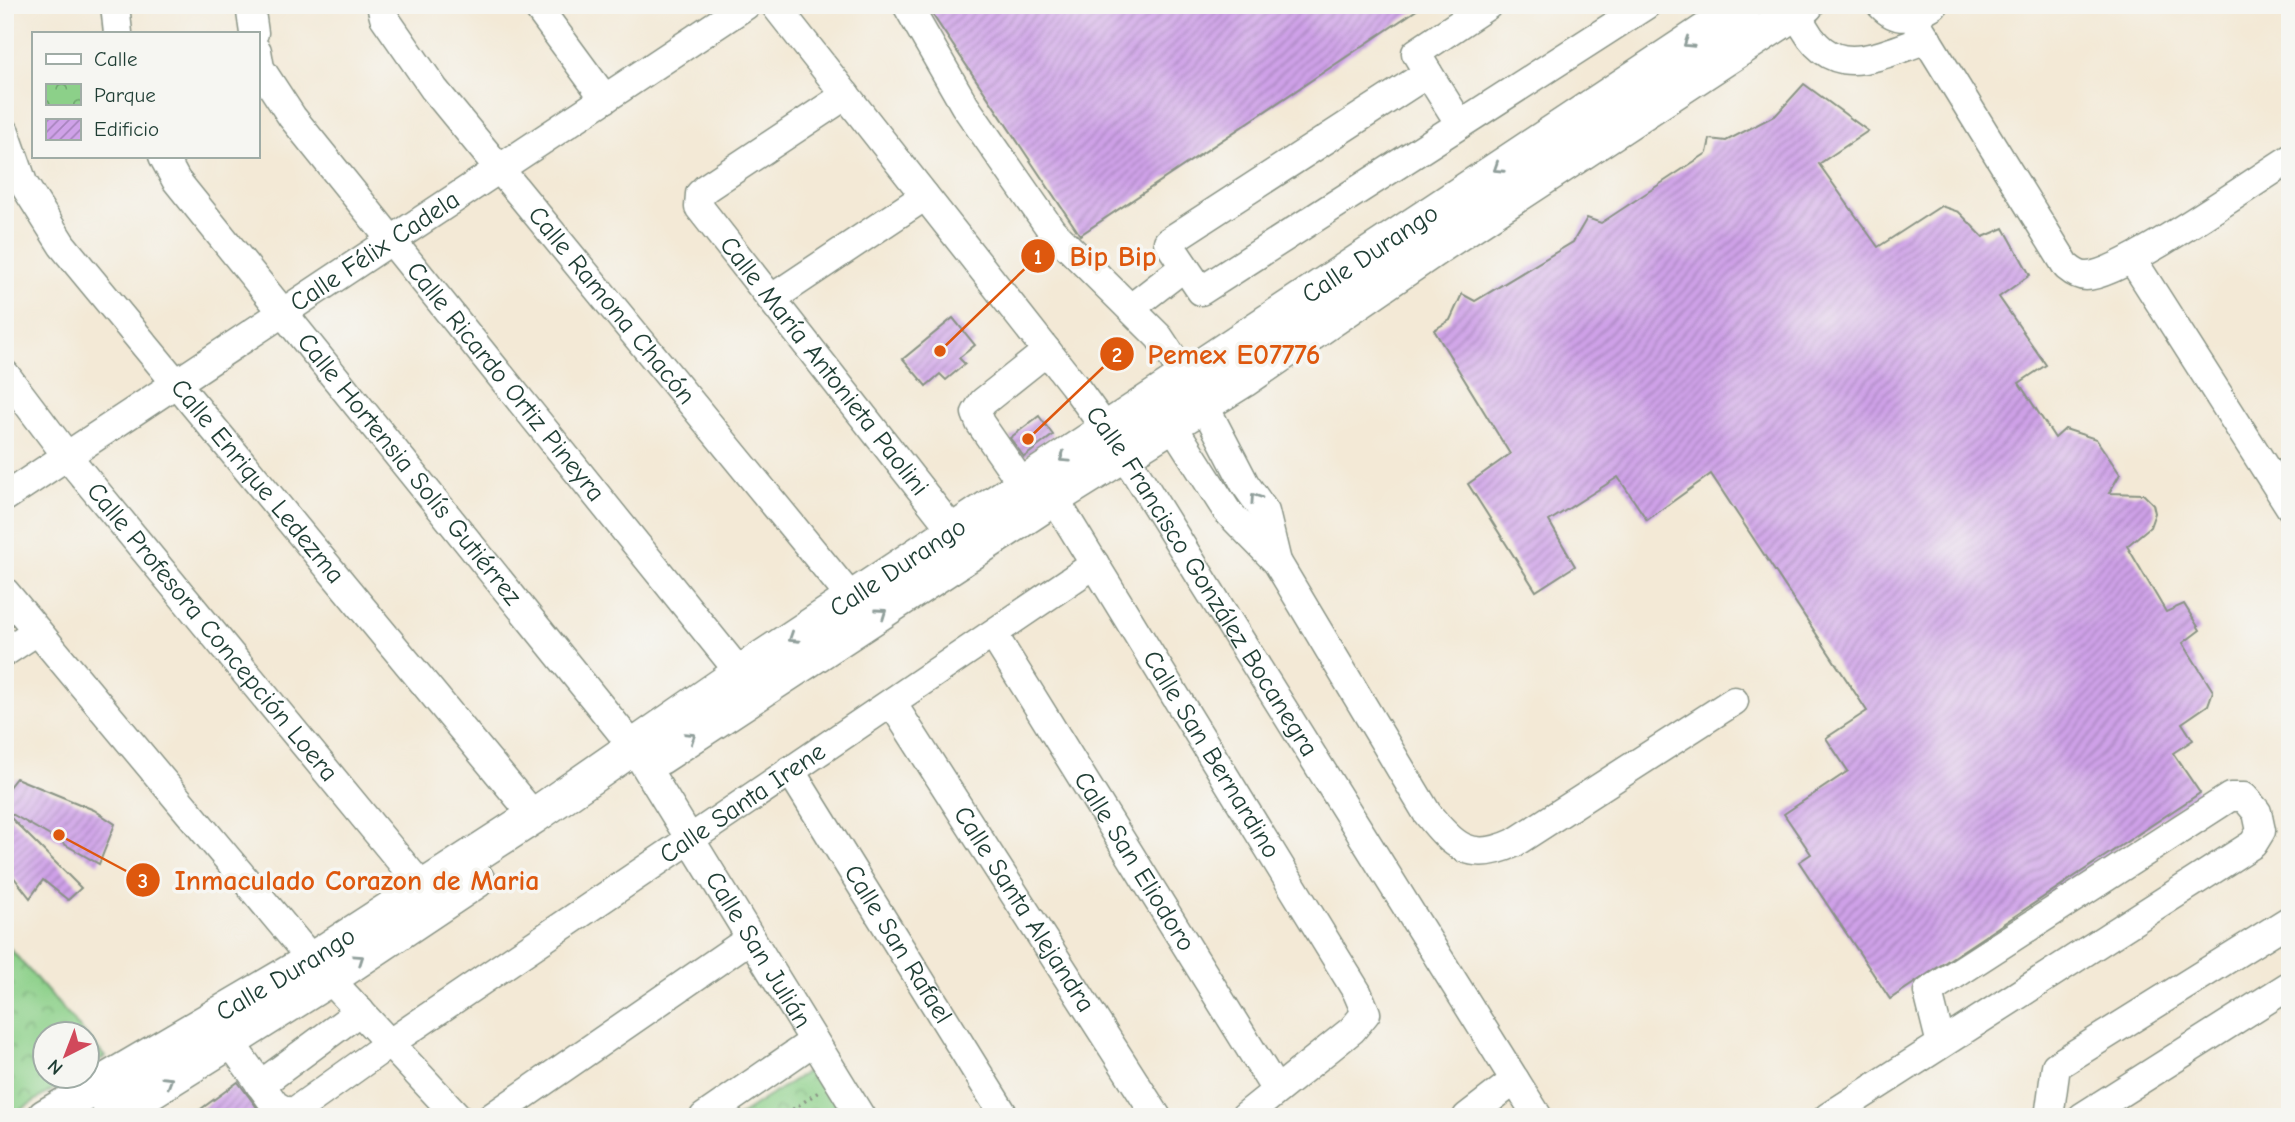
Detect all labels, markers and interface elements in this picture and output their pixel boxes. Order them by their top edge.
legend [32,32,259,158]
one-way arrow [1683,34,1696,47]
text: Calle [94,47,137,71]
text: Parque [94,83,156,107]
text: Edificio [94,117,159,141]
one-way arrow [1493,160,1506,172]
street label: Calle Félix Cadela [285,184,465,318]
street label: Calle Durango [1297,198,1444,310]
street label: Calle Ramona Chacón [522,201,701,411]
street label: Calle María Antonieta Paolini [713,231,935,502]
callout: Bip Bip [1020,232,1170,281]
text: Bip Bip [1070,241,1156,273]
text: 1 [1034,245,1042,269]
street label: Calle Ricardo Ortiz Pineyra [400,256,611,508]
street label: Calle Hortensia Solís Gutiérrez [291,327,528,611]
callout: Pemex E07776 [1099,330,1335,379]
text: Pemex E07776 [1148,339,1320,371]
text: 2 [1112,343,1122,367]
street label: Calle Enrique Ledezma [164,373,350,590]
street label: Calle Francisco González Bocanegra [1079,400,1324,762]
one-way arrow [1059,449,1072,462]
street label: Calle Profesora Concepción Loera [80,477,344,788]
one-way arrow [1251,493,1263,506]
street label: Calle Durango [824,512,972,624]
one-way arrow [874,609,887,621]
one-way arrow [788,629,801,642]
street label: Calle San Bernardino [1136,645,1286,864]
one-way arrow [683,733,696,745]
street label: Calle Santa Irene [654,736,831,870]
street label: Calle San Eliodoro [1067,766,1201,957]
street label: Calle Santa Alejandra [947,801,1101,1018]
callout: Inmaculado Corazon de Maria [125,856,553,905]
street label: Calle San Rafael [838,859,958,1029]
text: Inmaculado Corazon de Maria [174,865,540,897]
street label: Calle San Julián [699,866,818,1034]
text: 3 [138,869,148,893]
street label: Calle Durango [211,921,361,1028]
one-way arrow [352,954,365,967]
north arrow [32,1020,102,1090]
text: N [43,1055,67,1079]
one-way arrow [160,1077,173,1090]

